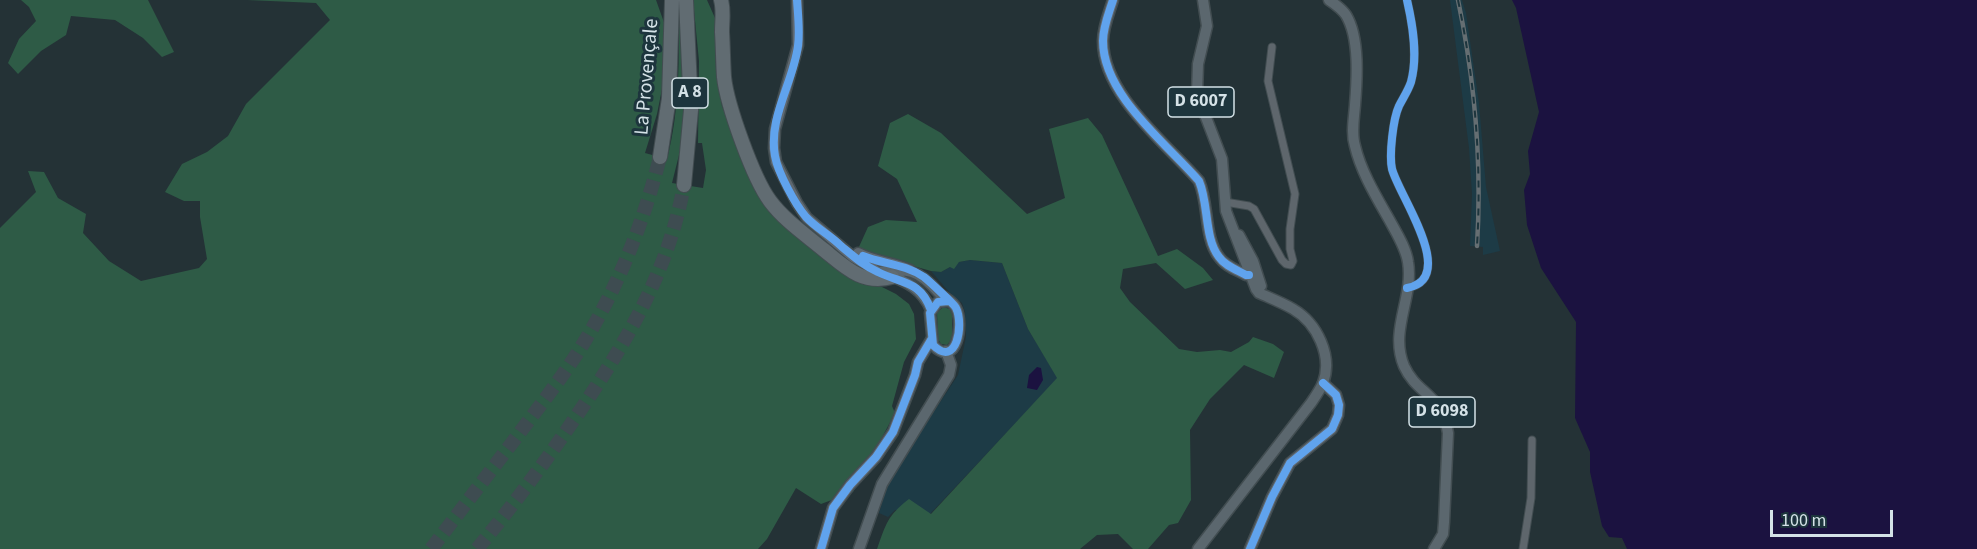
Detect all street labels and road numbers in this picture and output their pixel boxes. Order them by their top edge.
street label: La Provençale [631,18,665,136]
road number: A 8 [672,78,708,108]
road number: D 6007 [1168,87,1234,117]
road number: D 6098 [1409,397,1475,427]

